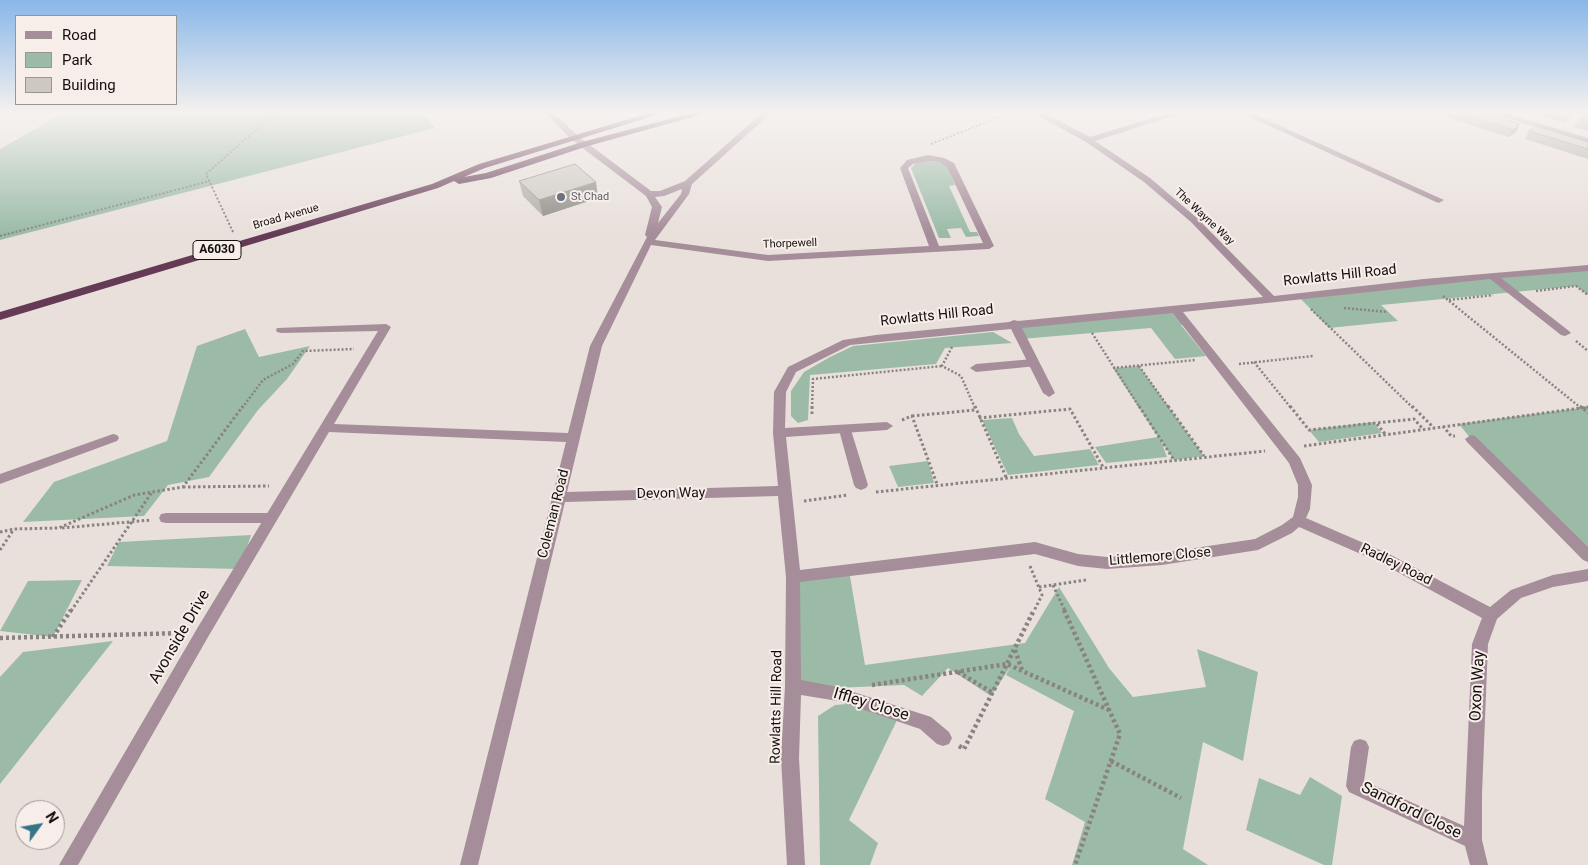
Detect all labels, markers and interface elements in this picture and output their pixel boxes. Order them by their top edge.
legend [15,15,178,105]
text: Road [62,26,96,44]
text: Park [62,51,92,69]
text: Building [62,76,116,94]
street label: The Wayne Way [1171,186,1237,248]
place label: St Chad [571,190,609,204]
marker: St Chad [555,191,567,203]
street label: Broad Avenue [252,201,320,233]
street label: Thorpewell [763,236,817,252]
road number: A6030 [193,240,241,260]
street label: Rowlatts Hill Road [1283,262,1397,290]
street label: Rowlatts Hill Road [880,302,994,330]
street label: Coleman Road [535,468,573,560]
street label: Devon Way [636,485,706,503]
street label: Radley Road [1358,541,1434,589]
street label: Littlemore Close [1109,544,1211,570]
street label: Avonside Drive [145,587,215,687]
street label: Rowlatts Hill Road [768,650,786,764]
street label: Oxon Way [1467,650,1489,722]
street label: Iffley Close [831,684,911,726]
street label: Sandford Close [1358,778,1464,844]
north arrow [15,800,65,850]
text: N [42,809,61,826]

